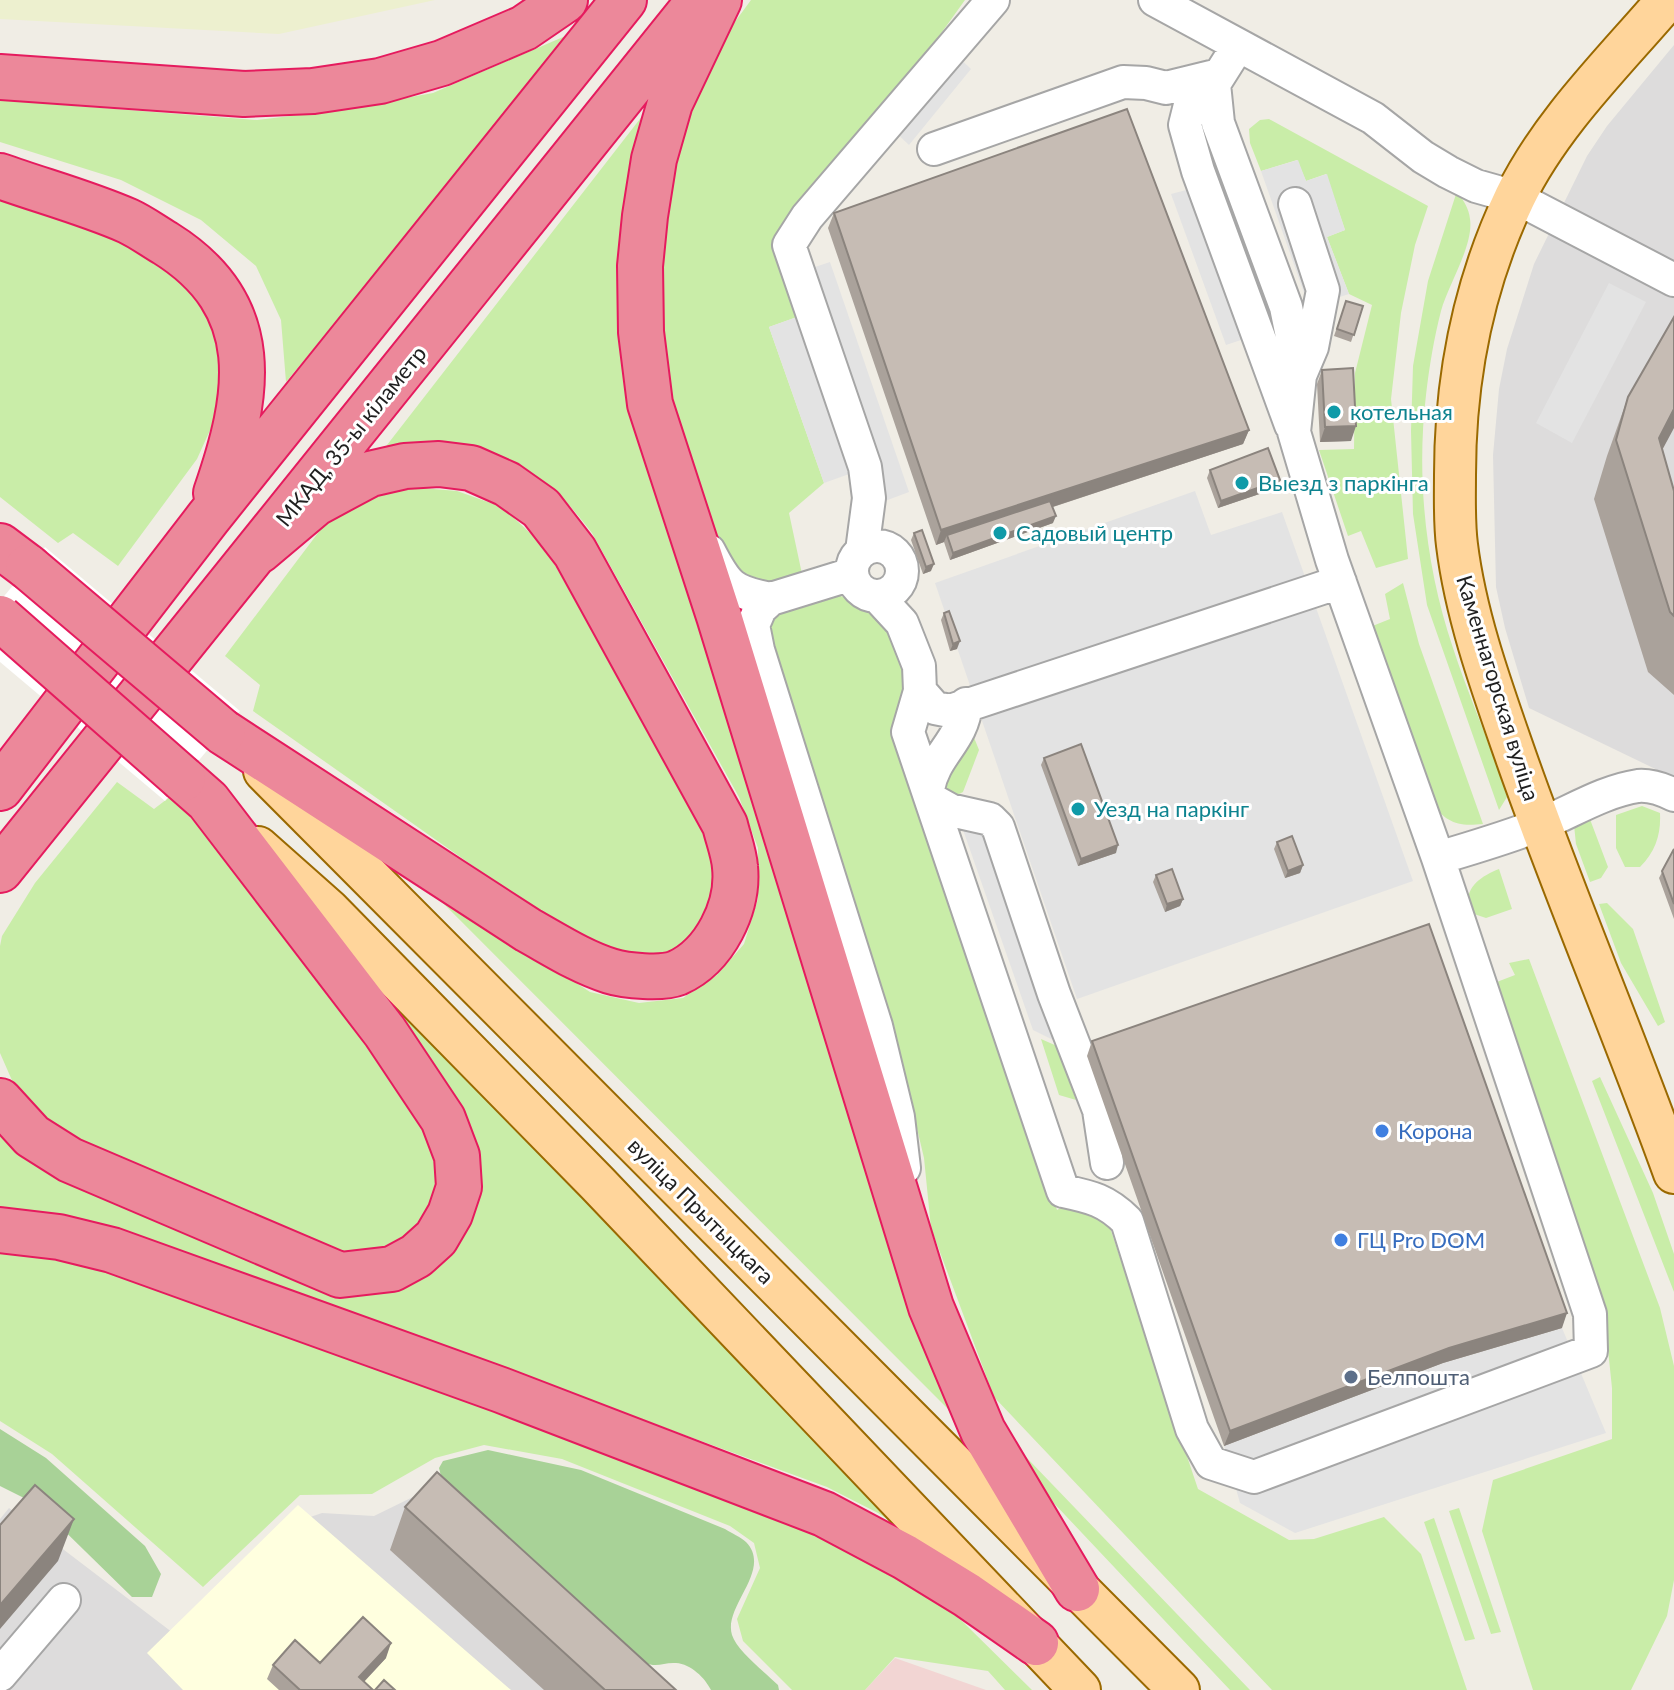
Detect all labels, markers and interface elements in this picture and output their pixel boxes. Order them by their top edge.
street label: МКАД, 35-ы кіламетр [270,340,432,531]
place label: котельная [1350,398,1453,425]
marker: котельная [1325,403,1343,421]
place label: Выезд з паркінга [1258,469,1429,496]
marker: Выезд з паркінга [1233,474,1251,492]
place label: Садовый центр [1016,519,1173,546]
marker: Садовый центр [991,524,1009,542]
street label: Каменнагорская вуліца [1451,572,1546,804]
place label: Уезд на паркінг [1094,795,1249,822]
marker: Уезд на паркінг [1069,800,1087,818]
place label: Корона [1398,1117,1473,1144]
marker: Корона [1373,1122,1391,1140]
street label: вуліца Прытыцкага [623,1132,780,1289]
place label: ГЦ Pro DOM [1357,1226,1485,1253]
marker: ГЦ Pro DOM [1332,1231,1350,1249]
place label: Белпошта [1367,1363,1470,1390]
marker: Белпошта [1342,1368,1360,1386]

